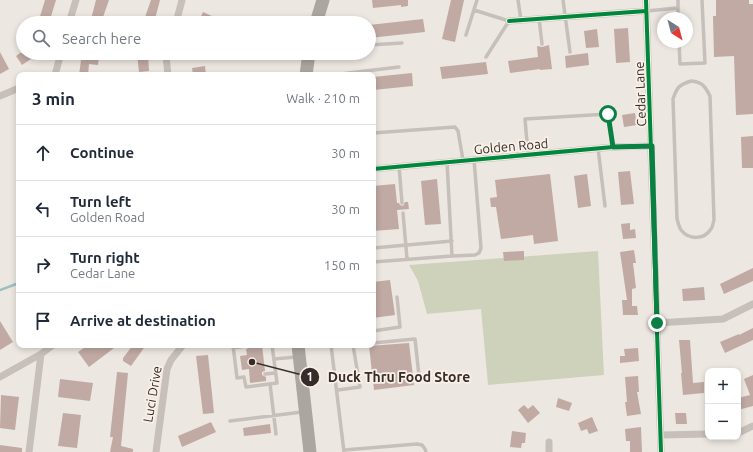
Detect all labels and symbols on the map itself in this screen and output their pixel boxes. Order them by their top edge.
north arrow [657,12,693,48]
street label: Cedar Lane [632,61,648,127]
route start [599,105,617,123]
street label: Golden Road [473,136,549,156]
route end [648,314,666,332]
callout: Duck Thru Food Store [300,364,478,390]
street label: Luci Drive [140,365,164,423]
text: Duck Thru Food Store [328,369,470,385]
text: 1 [307,370,313,383]

